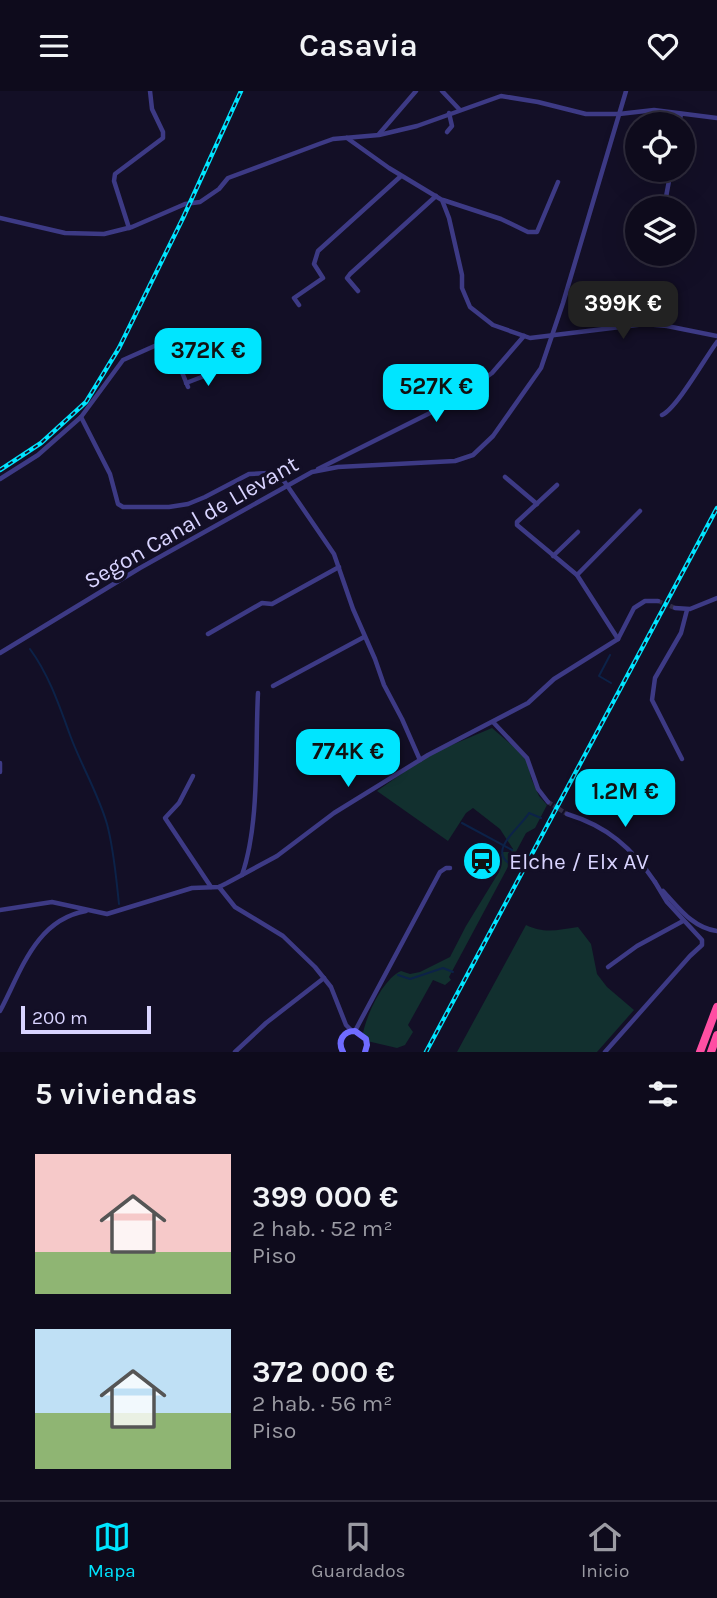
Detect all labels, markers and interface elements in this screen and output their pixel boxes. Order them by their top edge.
icon: menu [35,27,73,65]
text: Casavia [299,27,418,64]
icon: heart [644,27,682,65]
map controls [625,112,695,266]
button: locate [625,112,695,182]
button: layers [625,196,695,266]
pin: 399K € [566,281,680,341]
text: 399K € [584,290,662,317]
pin: 372K € [151,329,265,388]
text: 372K € [170,337,246,364]
pin: 527K € [379,365,493,424]
text: 527K € [399,373,473,400]
street label: Segon Canal de Llevant [80,450,303,595]
pin: 774K € [291,729,405,789]
text: 774K € [312,738,384,765]
pin: 1.2M € [568,769,682,829]
text: 1.2M € [591,778,659,805]
station icon: Elche / Elx AV [461,840,503,882]
place label: Elche / Elx AV [509,848,649,875]
scale bar [21,1003,150,1035]
text: 200 m [32,1007,88,1029]
icon: filters [644,1075,682,1113]
text: 5 viviendas [35,1076,197,1112]
text: 399 000 € [252,1179,398,1215]
icon: home [91,1182,175,1266]
text: 2 hab. · 52 m² [252,1215,393,1242]
text: Piso [252,1242,296,1269]
text: 372 000 € [252,1354,395,1390]
icon: home [91,1357,175,1441]
text: 2 hab. · 56 m² [252,1390,392,1417]
text: Piso [252,1417,296,1444]
tab: Mapa [88,1518,136,1582]
tab: Guardados [311,1518,406,1582]
tab: Inicio [581,1518,629,1582]

